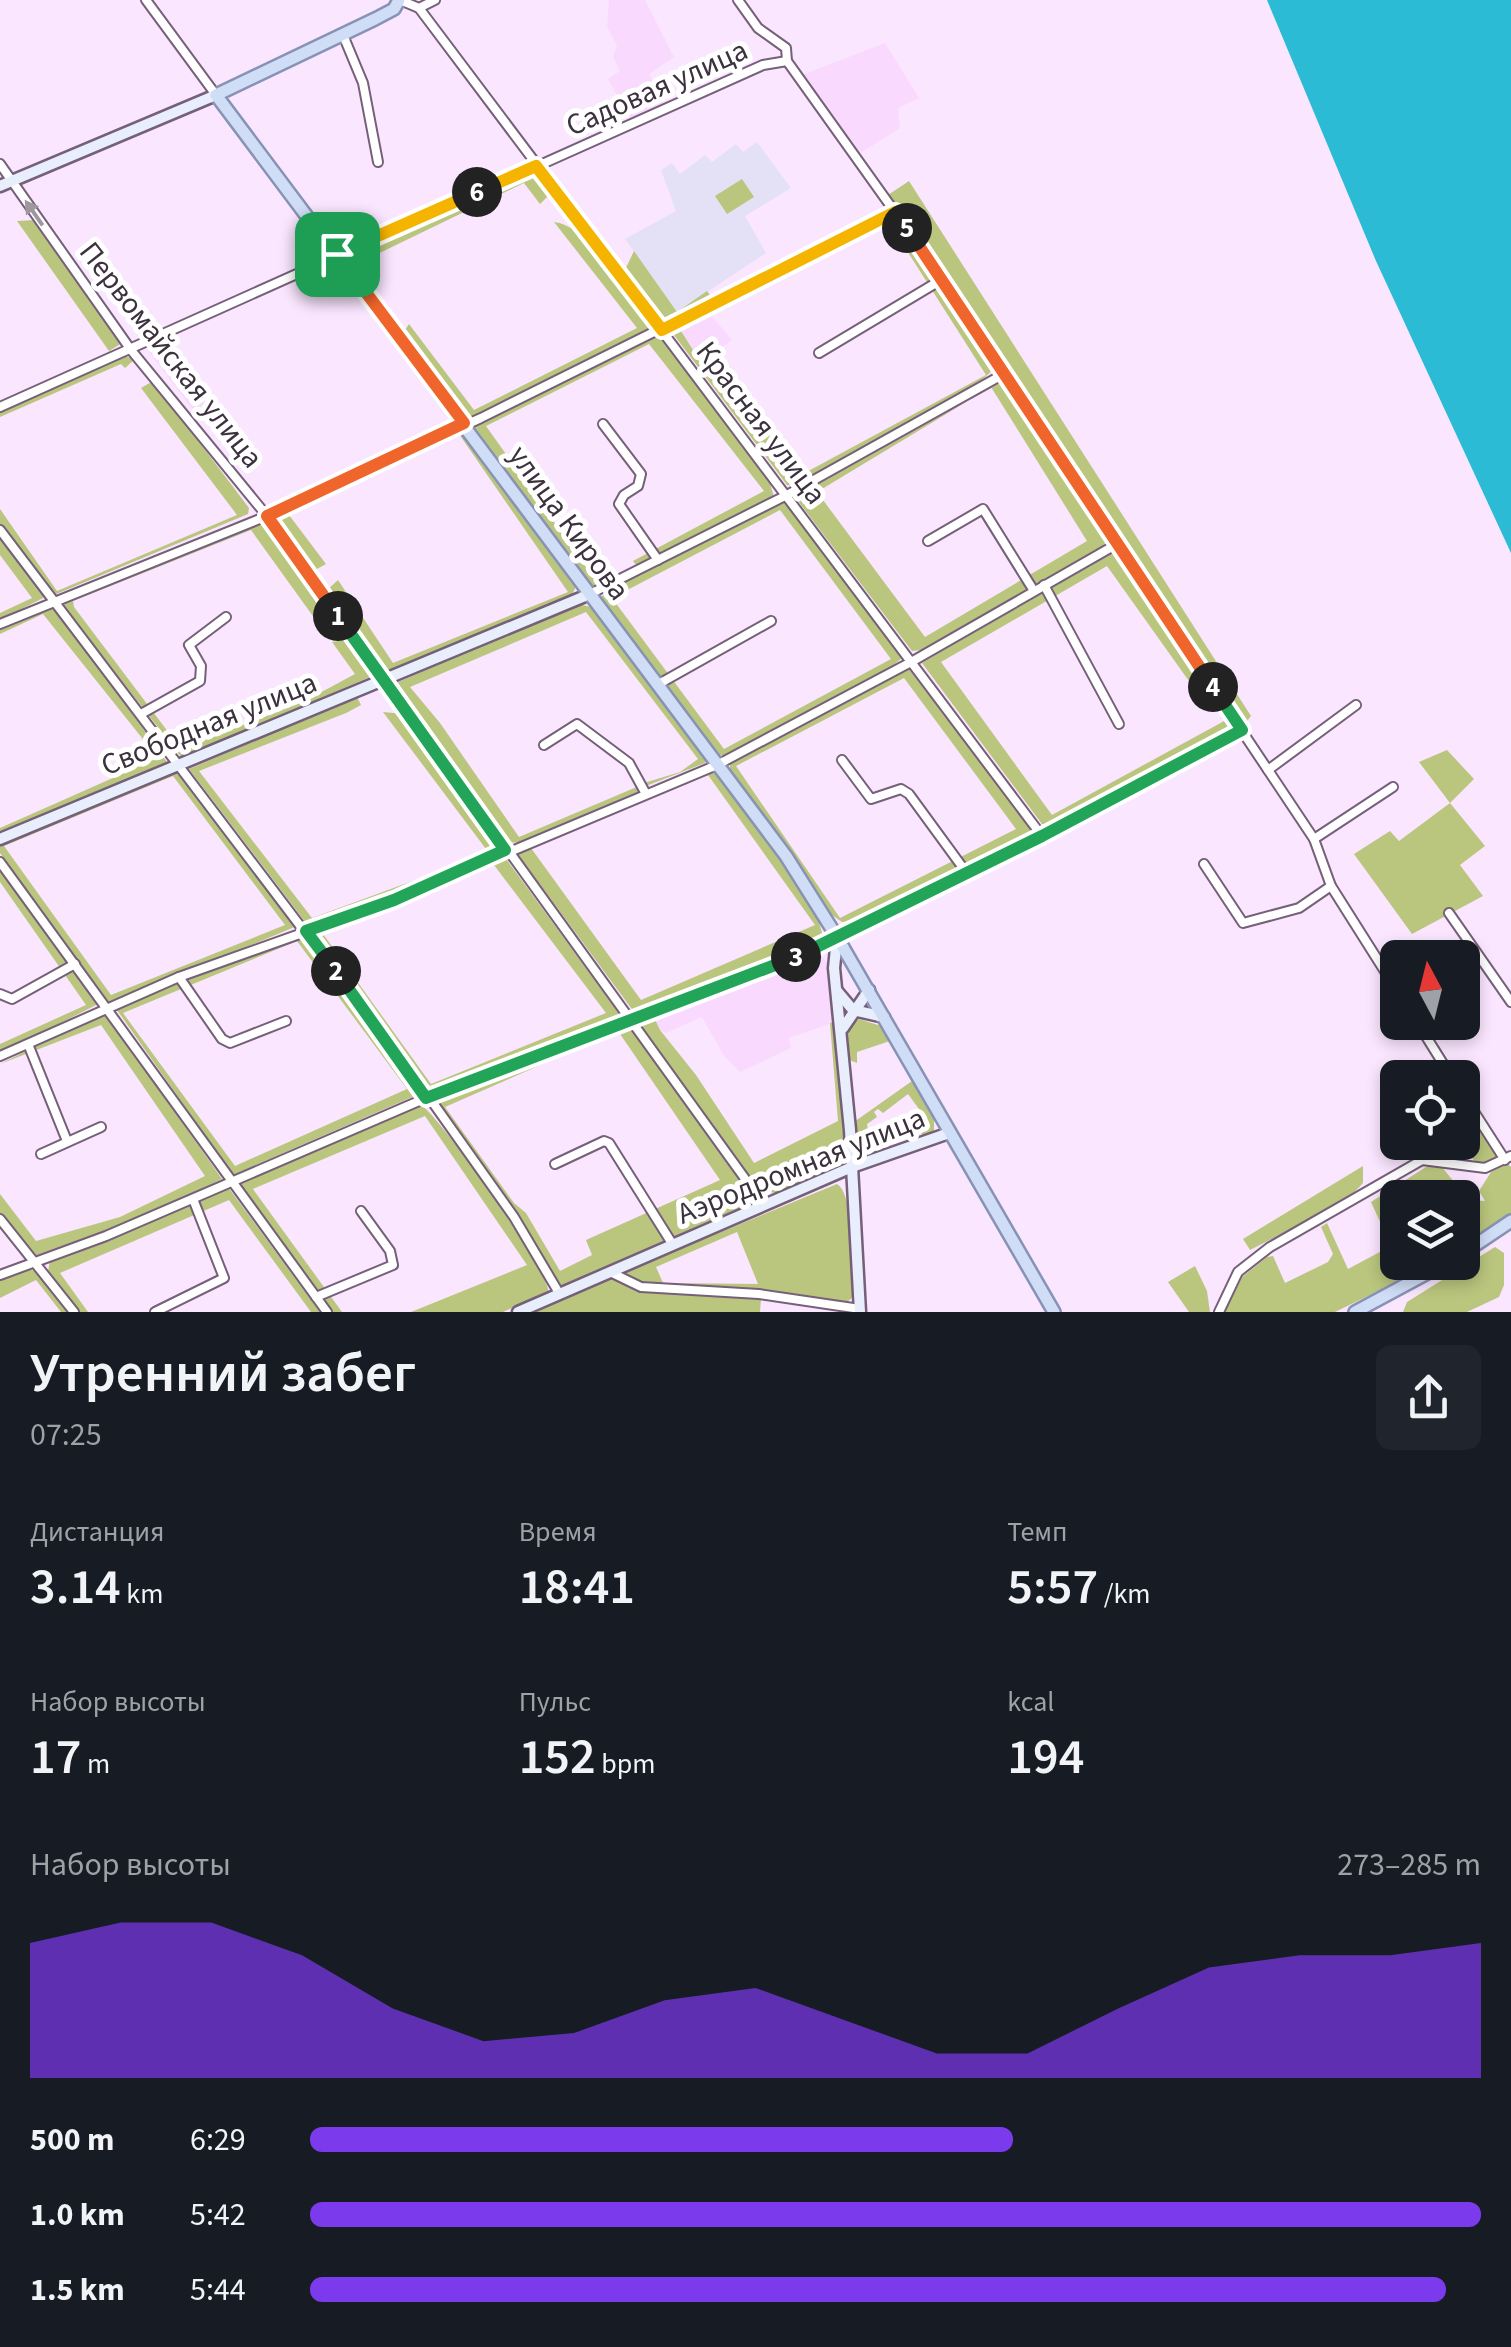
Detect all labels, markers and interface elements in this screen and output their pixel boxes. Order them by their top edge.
street label: Садовая улица [559,29,755,147]
pin: 6 [452,167,502,217]
text: 6 [470,172,484,212]
one-way arrow [25,200,45,226]
pin: 5 [882,203,932,253]
text: 5 [900,208,914,248]
pin [295,212,380,297]
icon: arrive [310,227,365,282]
street label: Первомайская улица [69,233,273,477]
street label: Красная улица [685,332,837,514]
street label: улица Кирова [498,437,640,609]
pin: 1 [313,591,363,641]
text: 1 [331,596,345,636]
street label: Свободная улица [95,661,323,787]
pin: 4 [1188,662,1238,712]
text: 4 [1206,667,1220,707]
pin: 3 [771,932,821,982]
text: 3 [789,937,803,977]
north arrow [1380,940,1480,1040]
map controls [1380,940,1480,1280]
pin: 2 [311,946,361,996]
text: 2 [329,951,343,991]
button: locate [1380,1060,1480,1160]
street label: Аэродромная улица [671,1097,931,1235]
button: layers [1380,1180,1480,1280]
text: Утренний забег [30,1335,416,1413]
button: share [1376,1345,1481,1450]
text: 07:25 [30,1412,102,1458]
text: Дистанция [30,1512,164,1552]
text: Время [519,1512,597,1552]
text: Темп [1007,1512,1068,1552]
text: 3.14 [30,1552,121,1623]
text: 18:41 [519,1552,635,1623]
text: 5:57 [1007,1552,1098,1623]
text: km [121,1574,163,1614]
text: /km [1098,1574,1151,1614]
text: Набор высоты [30,1682,206,1722]
text: Пульс [519,1682,591,1722]
text: kcal [1007,1682,1054,1722]
text: 17 [30,1722,81,1793]
text: 152 [519,1722,596,1793]
text: 194 [1007,1722,1084,1793]
text: m [81,1744,110,1784]
text: bpm [596,1744,655,1784]
text: Набор высоты [30,1842,231,1888]
text: 273–285 m [1337,1842,1481,1888]
text: 500 m [30,2117,115,2163]
text: 6:29 [190,2117,246,2163]
text: 1.0 km [30,2192,125,2238]
text: 5:42 [190,2192,246,2238]
text: 1.5 km [30,2267,125,2313]
text: 5:44 [190,2267,246,2313]

